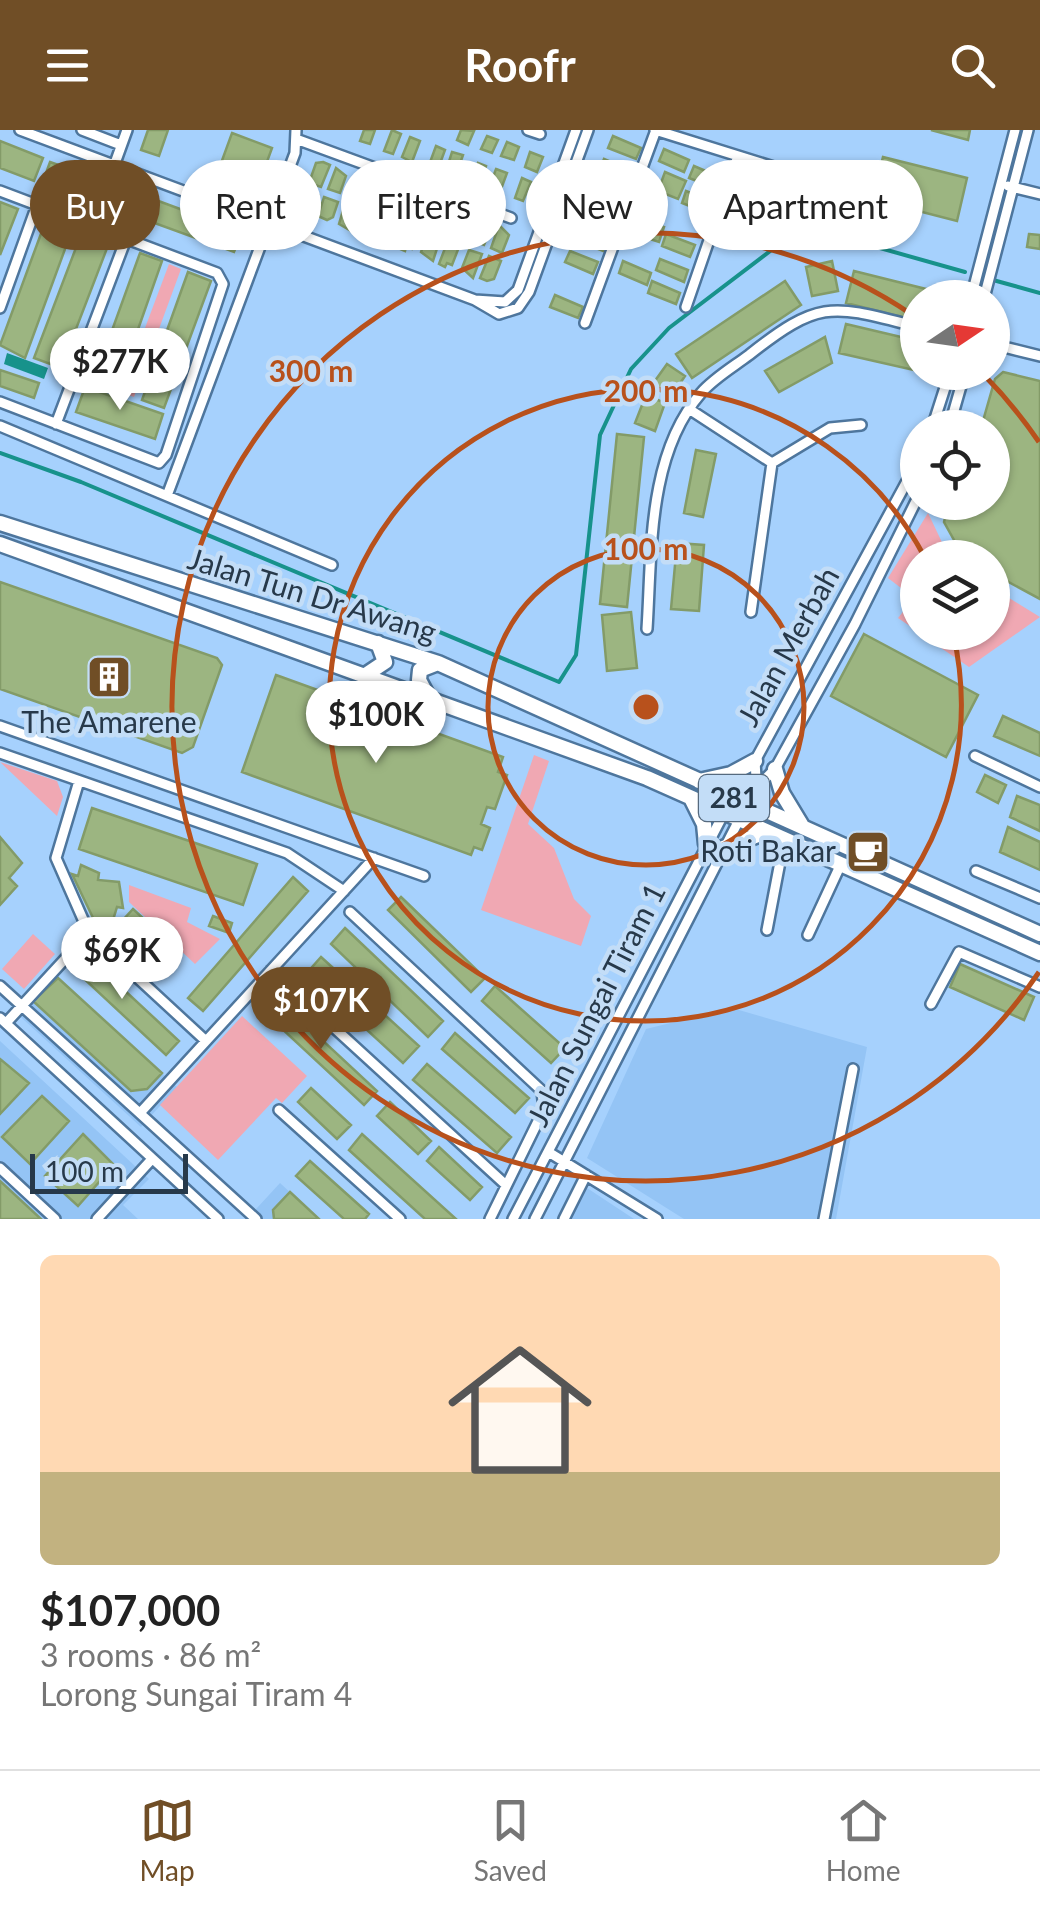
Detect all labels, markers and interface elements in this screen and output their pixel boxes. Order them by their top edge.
icon: menu [40,38,95,93]
text: Roofr [464,38,576,92]
icon: search [945,38,1000,93]
chip: Buy [30,160,160,250]
chip: Rent [180,160,321,250]
chip: Filters [341,160,506,250]
chip: New [526,160,668,250]
chip: Apartment [688,160,923,250]
north arrow [900,280,1010,390]
map controls [900,280,1010,650]
pin: $277K [50,328,190,413]
text: $277K [72,341,168,380]
text: 300 m [269,352,353,388]
text: 200 m [604,372,688,408]
button: locate [900,410,1010,520]
text: 100 m [604,530,688,566]
street label: Jalan Tun Dr Awang [184,539,441,649]
button: layers [900,540,1010,650]
street label: Jalan Merbah [729,560,846,732]
building icon: The Amarene [86,654,132,700]
pin: $100K [306,681,446,766]
centre of rings [628,689,664,725]
text: $100K [328,694,424,733]
place label: The Amarene [21,703,197,739]
road number: 281 [699,775,769,821]
cafe icon: Roti Bakar [845,829,891,875]
place label: Roti Bakar [700,832,836,868]
street label: Jalan Sungai Tiram 1 [518,877,672,1131]
pin: $69K [63,917,181,1002]
text: $69K [83,930,161,969]
pin: $107K [251,967,391,1052]
text: $107K [273,980,369,1019]
scale bar [30,1149,188,1194]
text: 100 m [45,1154,124,1188]
icon: home [430,1320,610,1500]
text: $107,000 [40,1585,220,1635]
text: 3 rooms · 86 m² [40,1635,261,1674]
text: Lorong Sungai Tiram 4 [40,1674,352,1713]
tab: Map [140,1793,195,1887]
tab: Saved [474,1793,547,1887]
tab: Home [826,1793,900,1887]

